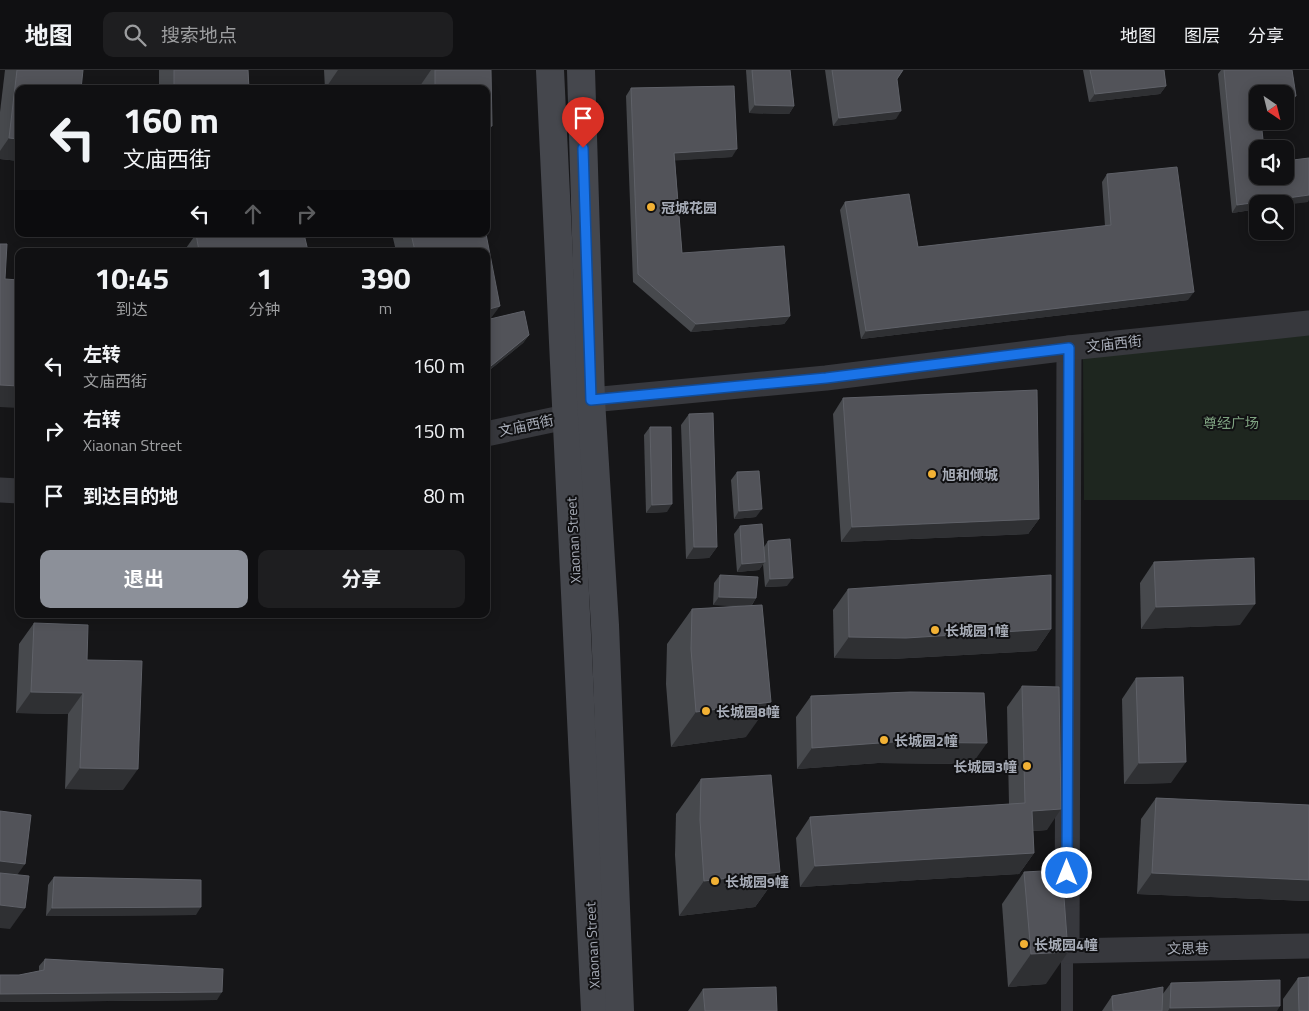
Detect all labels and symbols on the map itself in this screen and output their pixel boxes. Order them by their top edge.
north arrow [1249,85,1294,130]
pin [562,97,604,148]
place label: 冠城花园 [661,197,717,218]
marker: 冠城花园 [645,201,657,213]
street label: 文庙西街 [1085,330,1143,356]
street label: 文庙西街 [496,409,556,441]
park label: 尊经广场 [1203,412,1259,433]
place label: 旭和倾城 [942,464,998,485]
marker: 旭和倾城 [926,468,938,480]
street label: Xiaonan Street [560,496,586,584]
place label: 长城园1幢 [945,620,1009,641]
marker: 长城园1幢 [929,624,941,636]
place label: 长城园8幢 [716,701,780,722]
marker: 长城园8幢 [700,705,712,717]
place label: 长城园2幢 [894,730,958,751]
marker: 长城园2幢 [878,734,890,746]
place label: 长城园3幢 [953,756,1017,777]
marker: 长城园3幢 [1021,760,1033,772]
position arrow [1040,846,1092,898]
place label: 长城园9幢 [725,871,789,892]
marker: 长城园9幢 [709,875,721,887]
street label: Xiaonan Street [579,901,605,989]
place label: 长城园4幢 [1034,934,1098,955]
street label: 文思巷 [1167,937,1209,959]
marker: 长城园4幢 [1018,938,1030,950]

